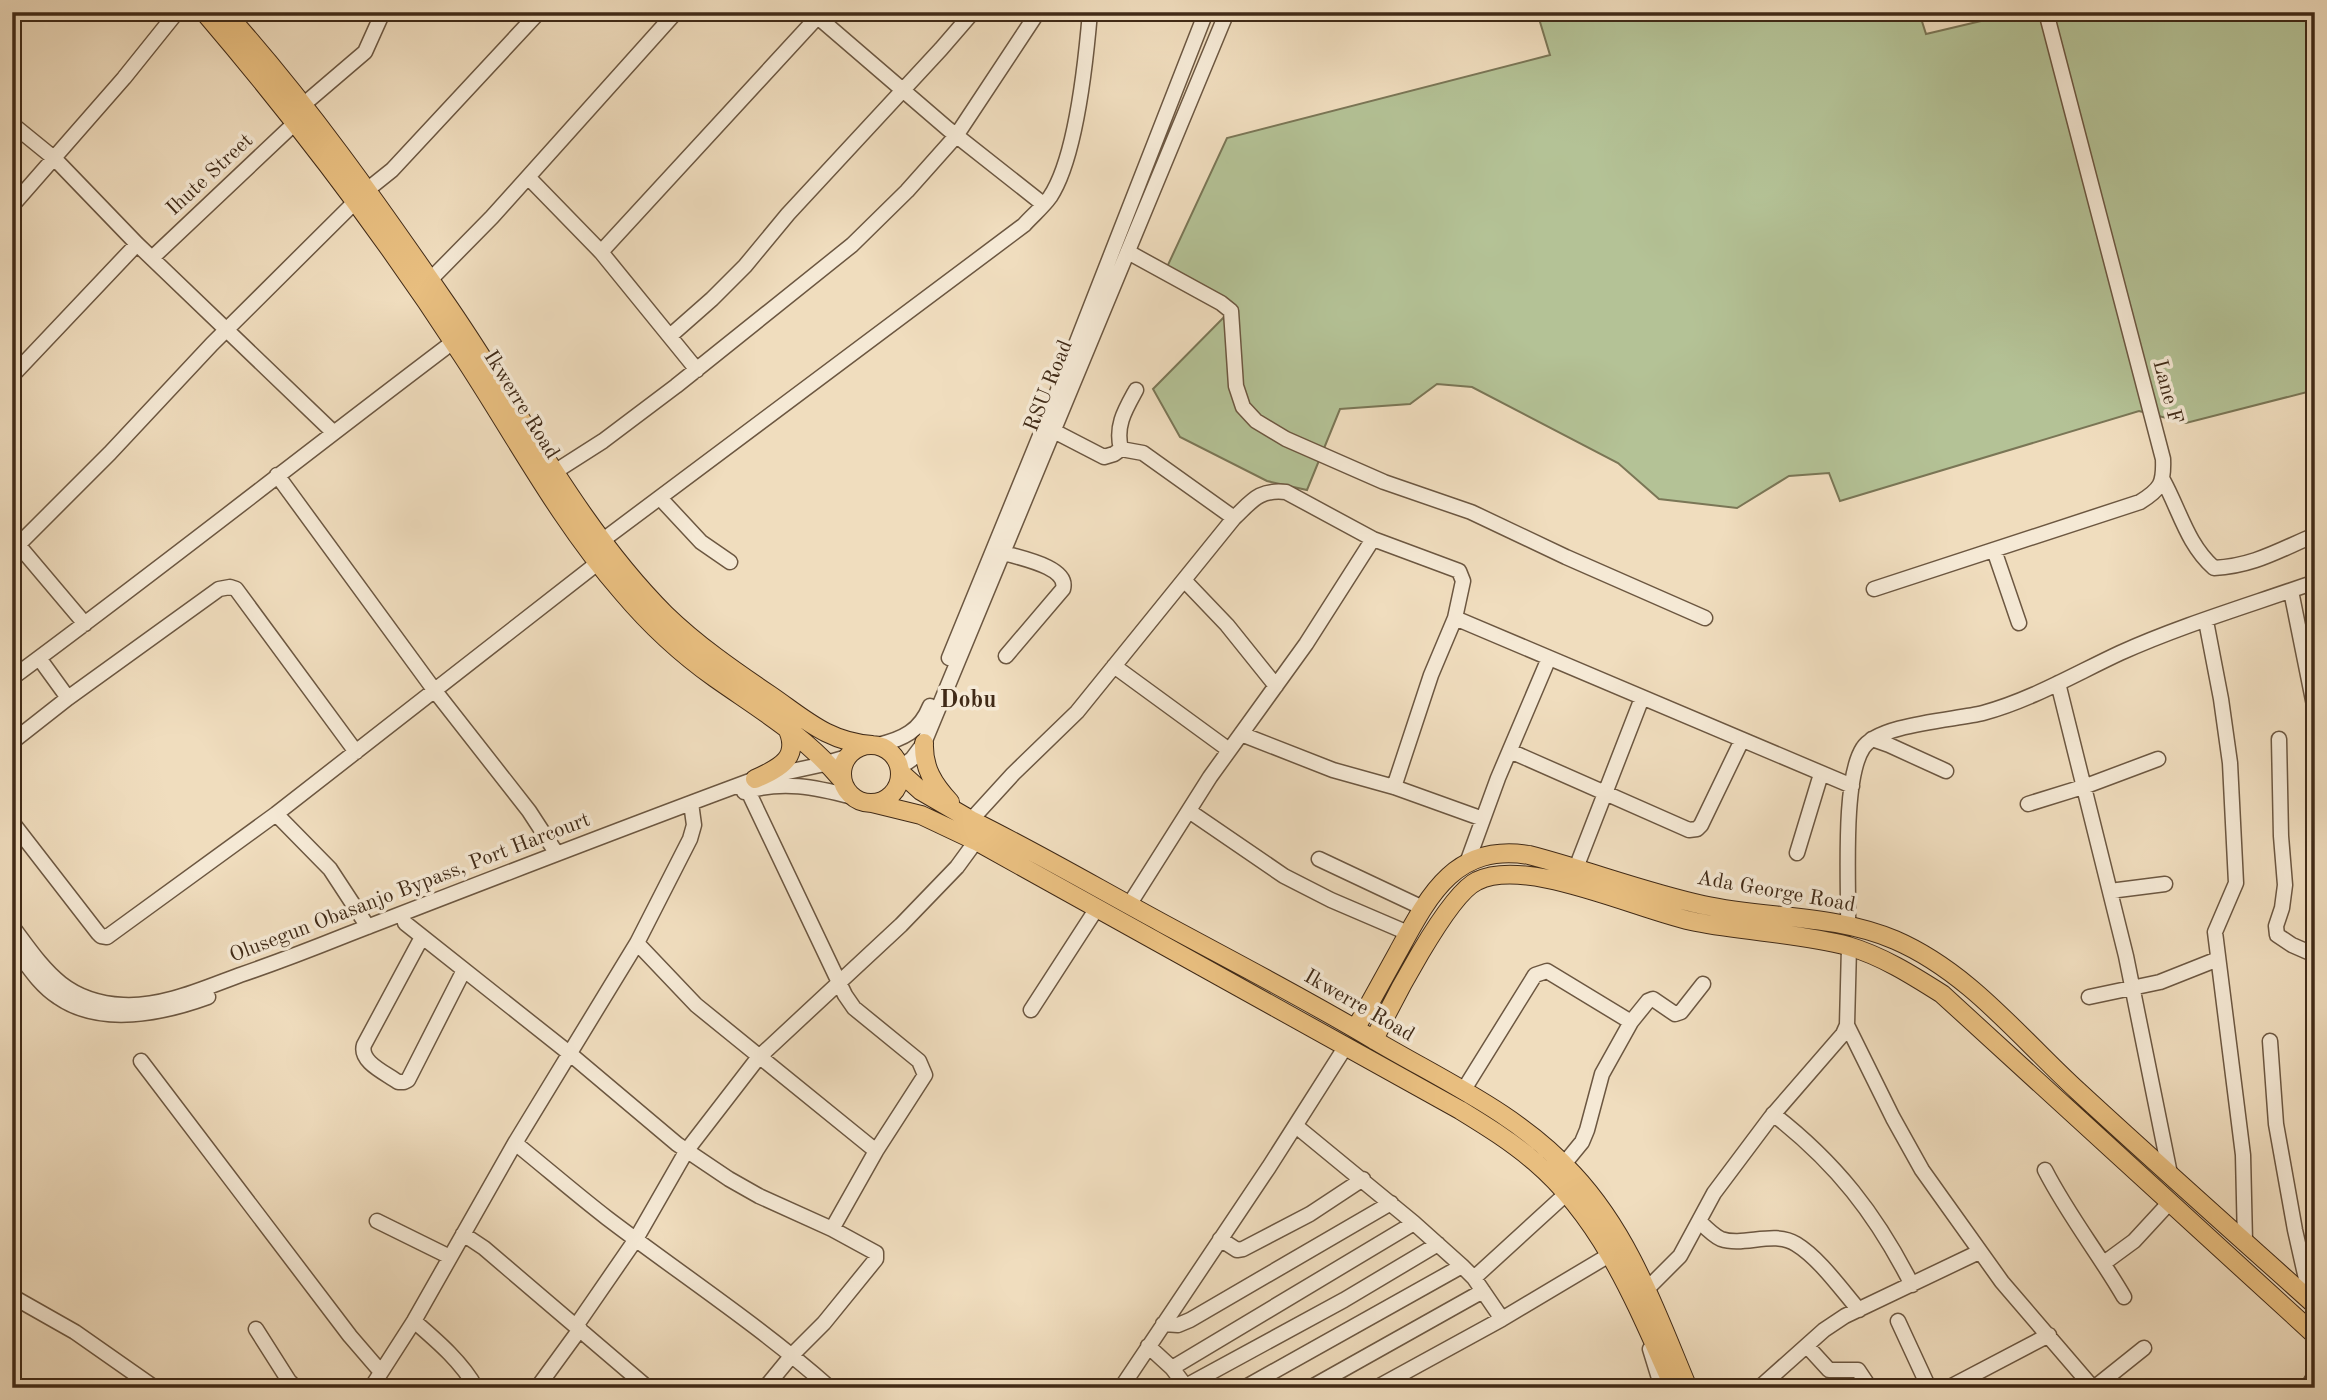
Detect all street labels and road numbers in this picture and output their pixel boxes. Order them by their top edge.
street label: Ihute Street [163,130,257,220]
street label: RSU Road [1021,337,1077,435]
street label: Ikwerre Road [479,347,563,463]
street label: Lane F [2148,358,2186,426]
street label: Olusegun Obasanjo Bypass, Port Harcourt [227,809,593,967]
street label: Ada George Road [1695,868,1857,916]
street label: Ikwerre Road [1300,966,1418,1046]

